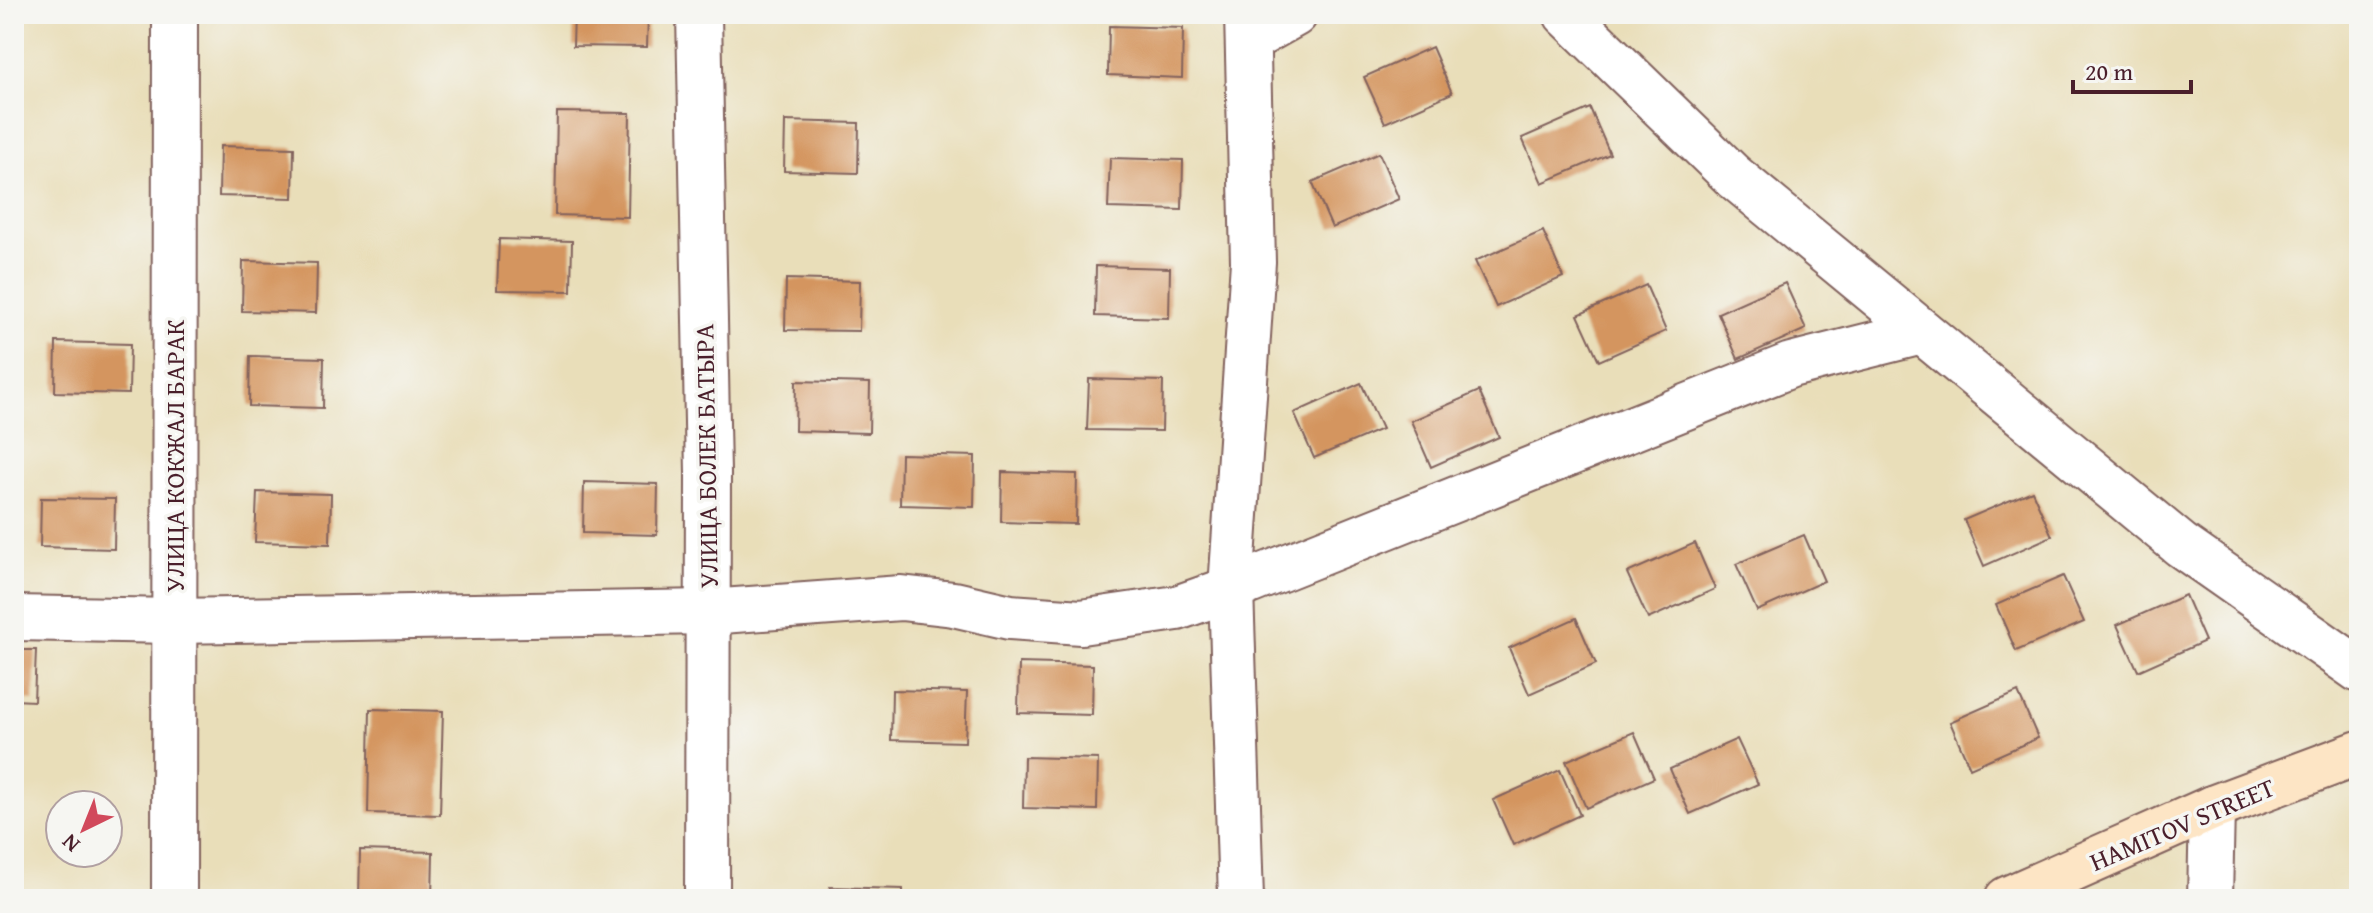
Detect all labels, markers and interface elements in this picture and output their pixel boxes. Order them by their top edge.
scale bar [2073,44,2191,94]
text: 20 m [2085,54,2133,89]
street label: УЛИЦА КОКЖАЛ БАРАК [155,319,194,593]
street label: УЛИЦА БОЛЕК БАТЫРА [684,323,728,589]
street label: HAMITOV STREET [2083,767,2281,881]
north arrow [44,789,124,869]
text: N [54,827,87,860]

